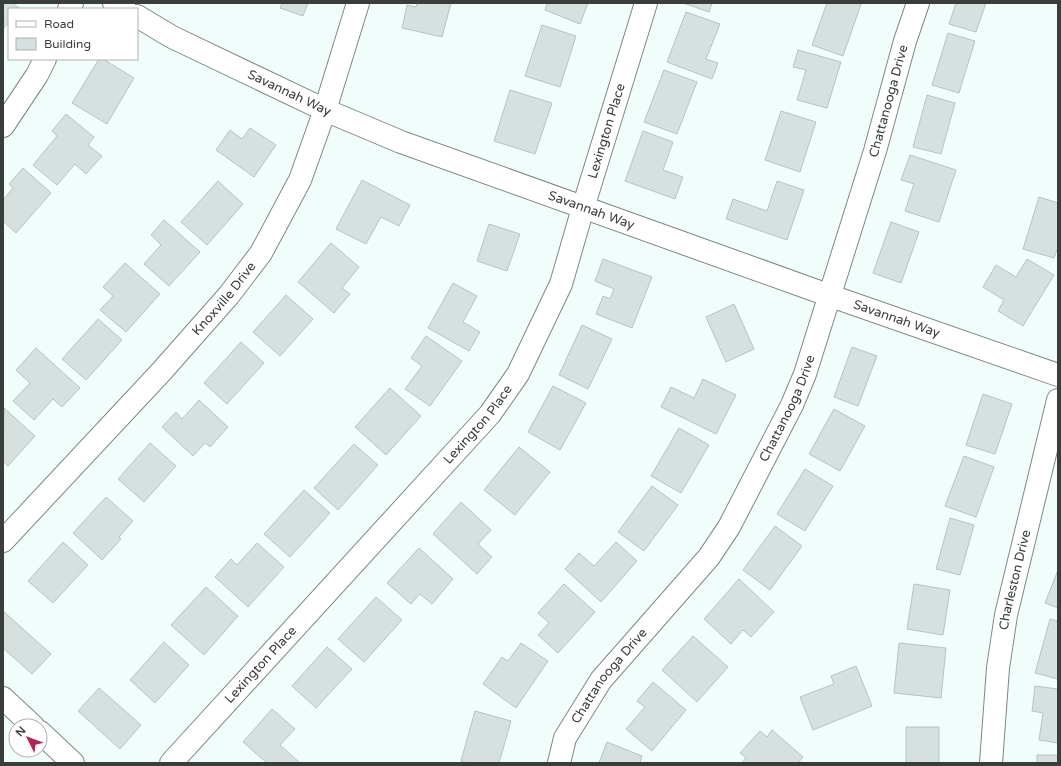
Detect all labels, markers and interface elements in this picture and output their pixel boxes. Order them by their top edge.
legend [8,8,138,60]
text: Road [44,17,74,31]
text: Building [44,37,91,51]
street label: Chattanooga Drive [865,43,912,160]
street label: Savannah Way [245,66,334,120]
street label: Lexington Place [584,82,629,181]
street label: Savannah Way [546,187,637,233]
street label: Knoxville Drive [189,259,259,339]
street label: Savannah Way [851,296,942,341]
street label: Chattanooga Drive [756,353,818,465]
street label: Lexington Place [440,382,516,468]
street label: Charleston Drive [996,528,1034,631]
street label: Lexington Place [222,623,300,707]
street label: Chattanooga Drive [568,625,651,727]
north arrow [8,718,48,758]
text: N [13,724,29,739]

